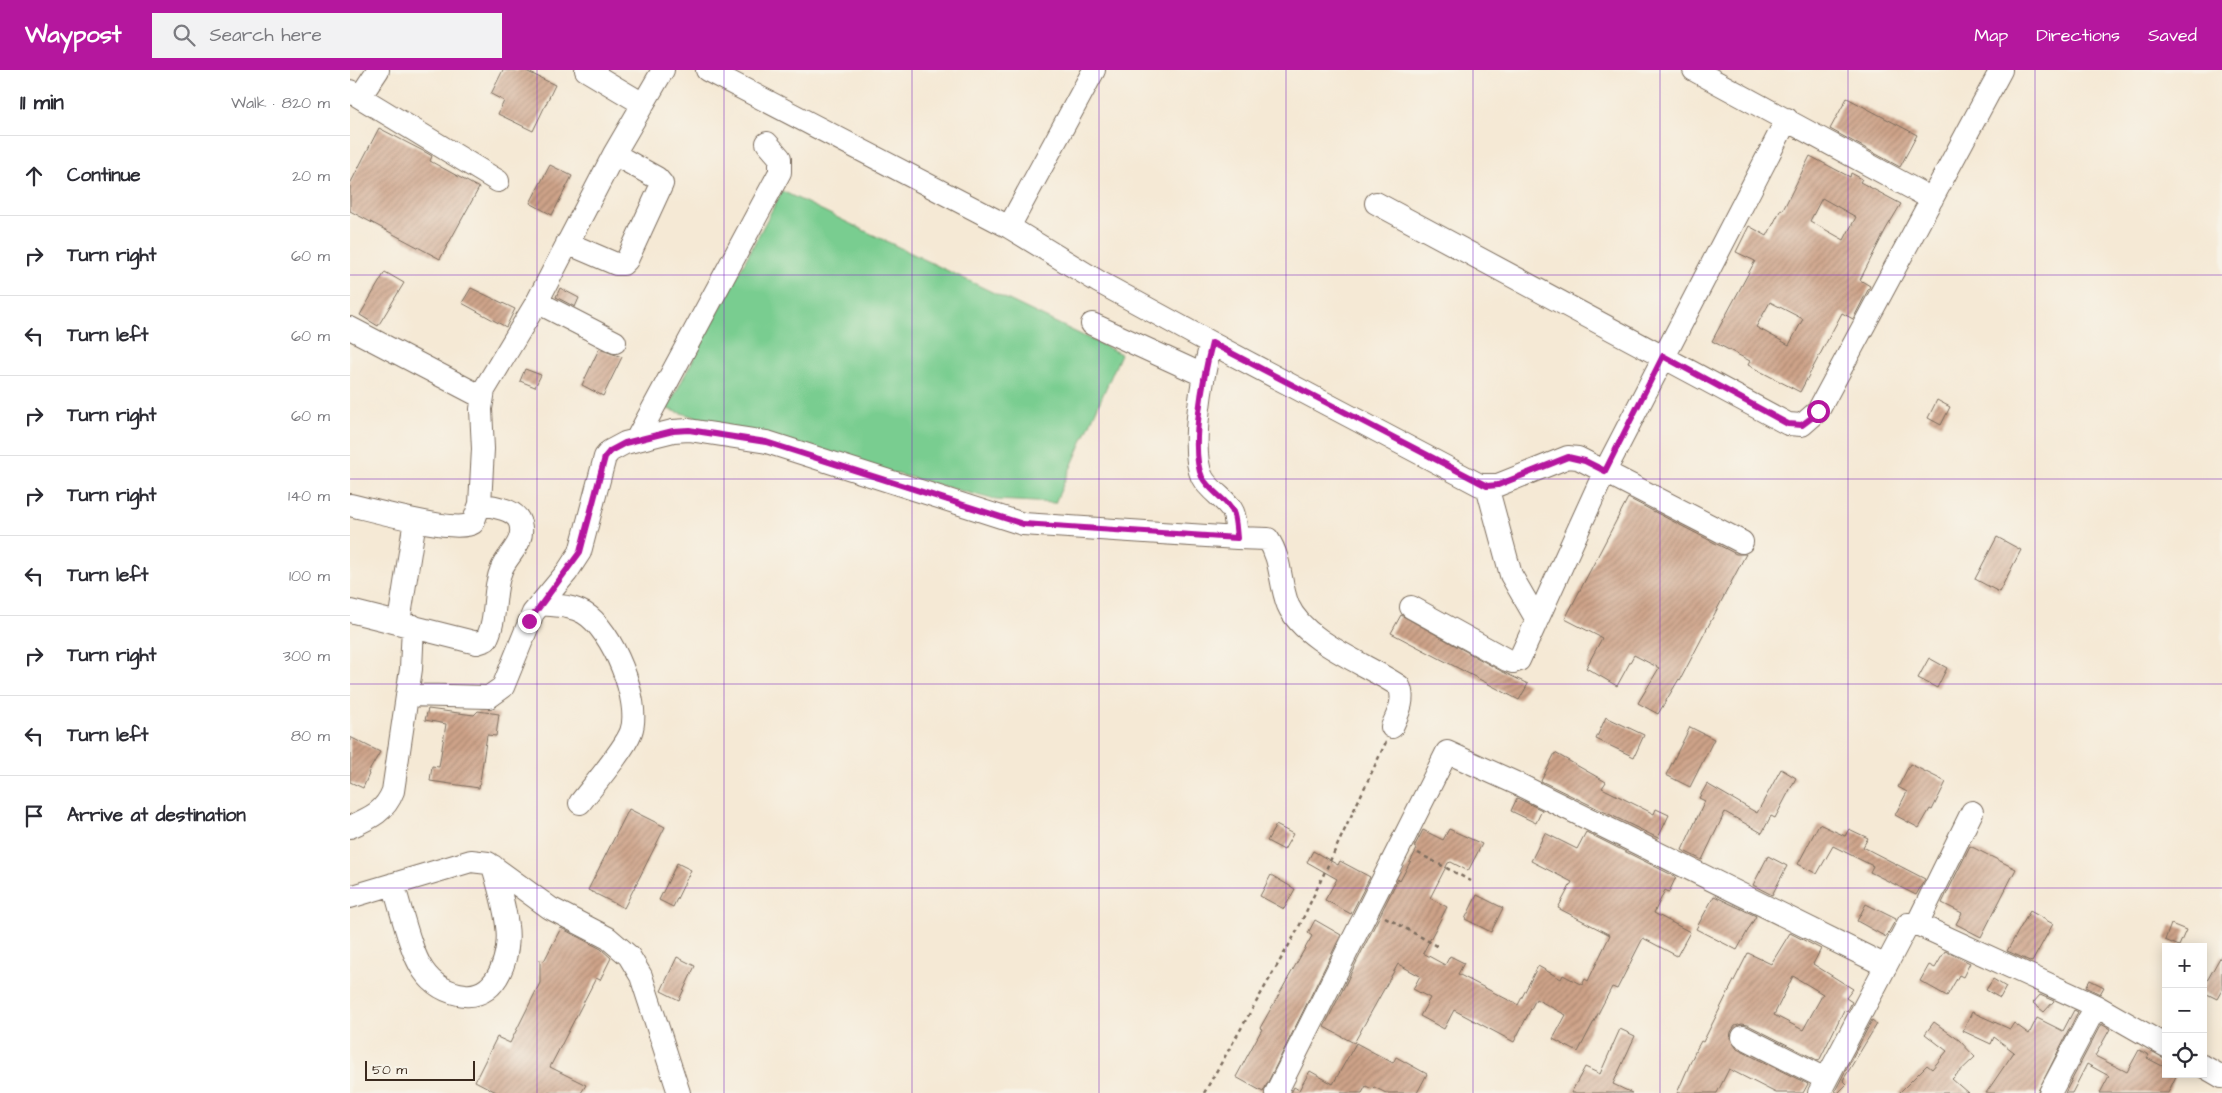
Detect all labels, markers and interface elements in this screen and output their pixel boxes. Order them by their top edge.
search box [152,13,502,58]
text: Waypost [25,18,122,52]
icon: search [170,21,198,49]
text: Search here [210,22,322,49]
text: Map [1974,23,2008,48]
text: Directions [2036,23,2120,48]
text: Saved [2148,23,2197,48]
text: 11 min [20,88,64,117]
text: Walk · 820 m [231,92,330,114]
icon: ahead [20,162,48,190]
text: Continue [67,162,141,189]
text: 20 m [292,165,330,187]
icon: right [20,242,48,270]
text: Turn right [67,242,156,269]
text: 60 m [291,245,330,267]
icon: left [20,322,48,350]
text: Turn left [67,322,148,349]
text: 60 m [291,325,330,347]
route start [1807,400,1830,423]
icon: right [20,402,48,430]
text: Turn right [67,402,156,429]
text: 60 m [291,405,330,427]
icon: right [20,482,48,510]
text: Turn right [67,482,156,509]
text: 140 m [288,485,330,507]
icon: left [20,562,48,590]
text: Turn left [67,562,148,589]
text: 100 m [289,565,330,587]
route end [518,610,541,633]
icon: right [20,642,48,670]
text: Turn right [67,642,156,669]
text: 300 m [283,645,330,667]
icon: left [20,722,48,750]
text: Turn left [67,722,148,749]
text: 80 m [291,725,330,747]
icon: arrive [20,802,48,830]
text: Arrive at destination [67,802,246,829]
map controls [2162,943,2207,1078]
button: + [2162,943,2207,988]
button: − [2162,988,2207,1033]
button: locate [2162,1033,2207,1078]
scale bar [365,1058,475,1081]
text: 50 m [372,1060,407,1080]

